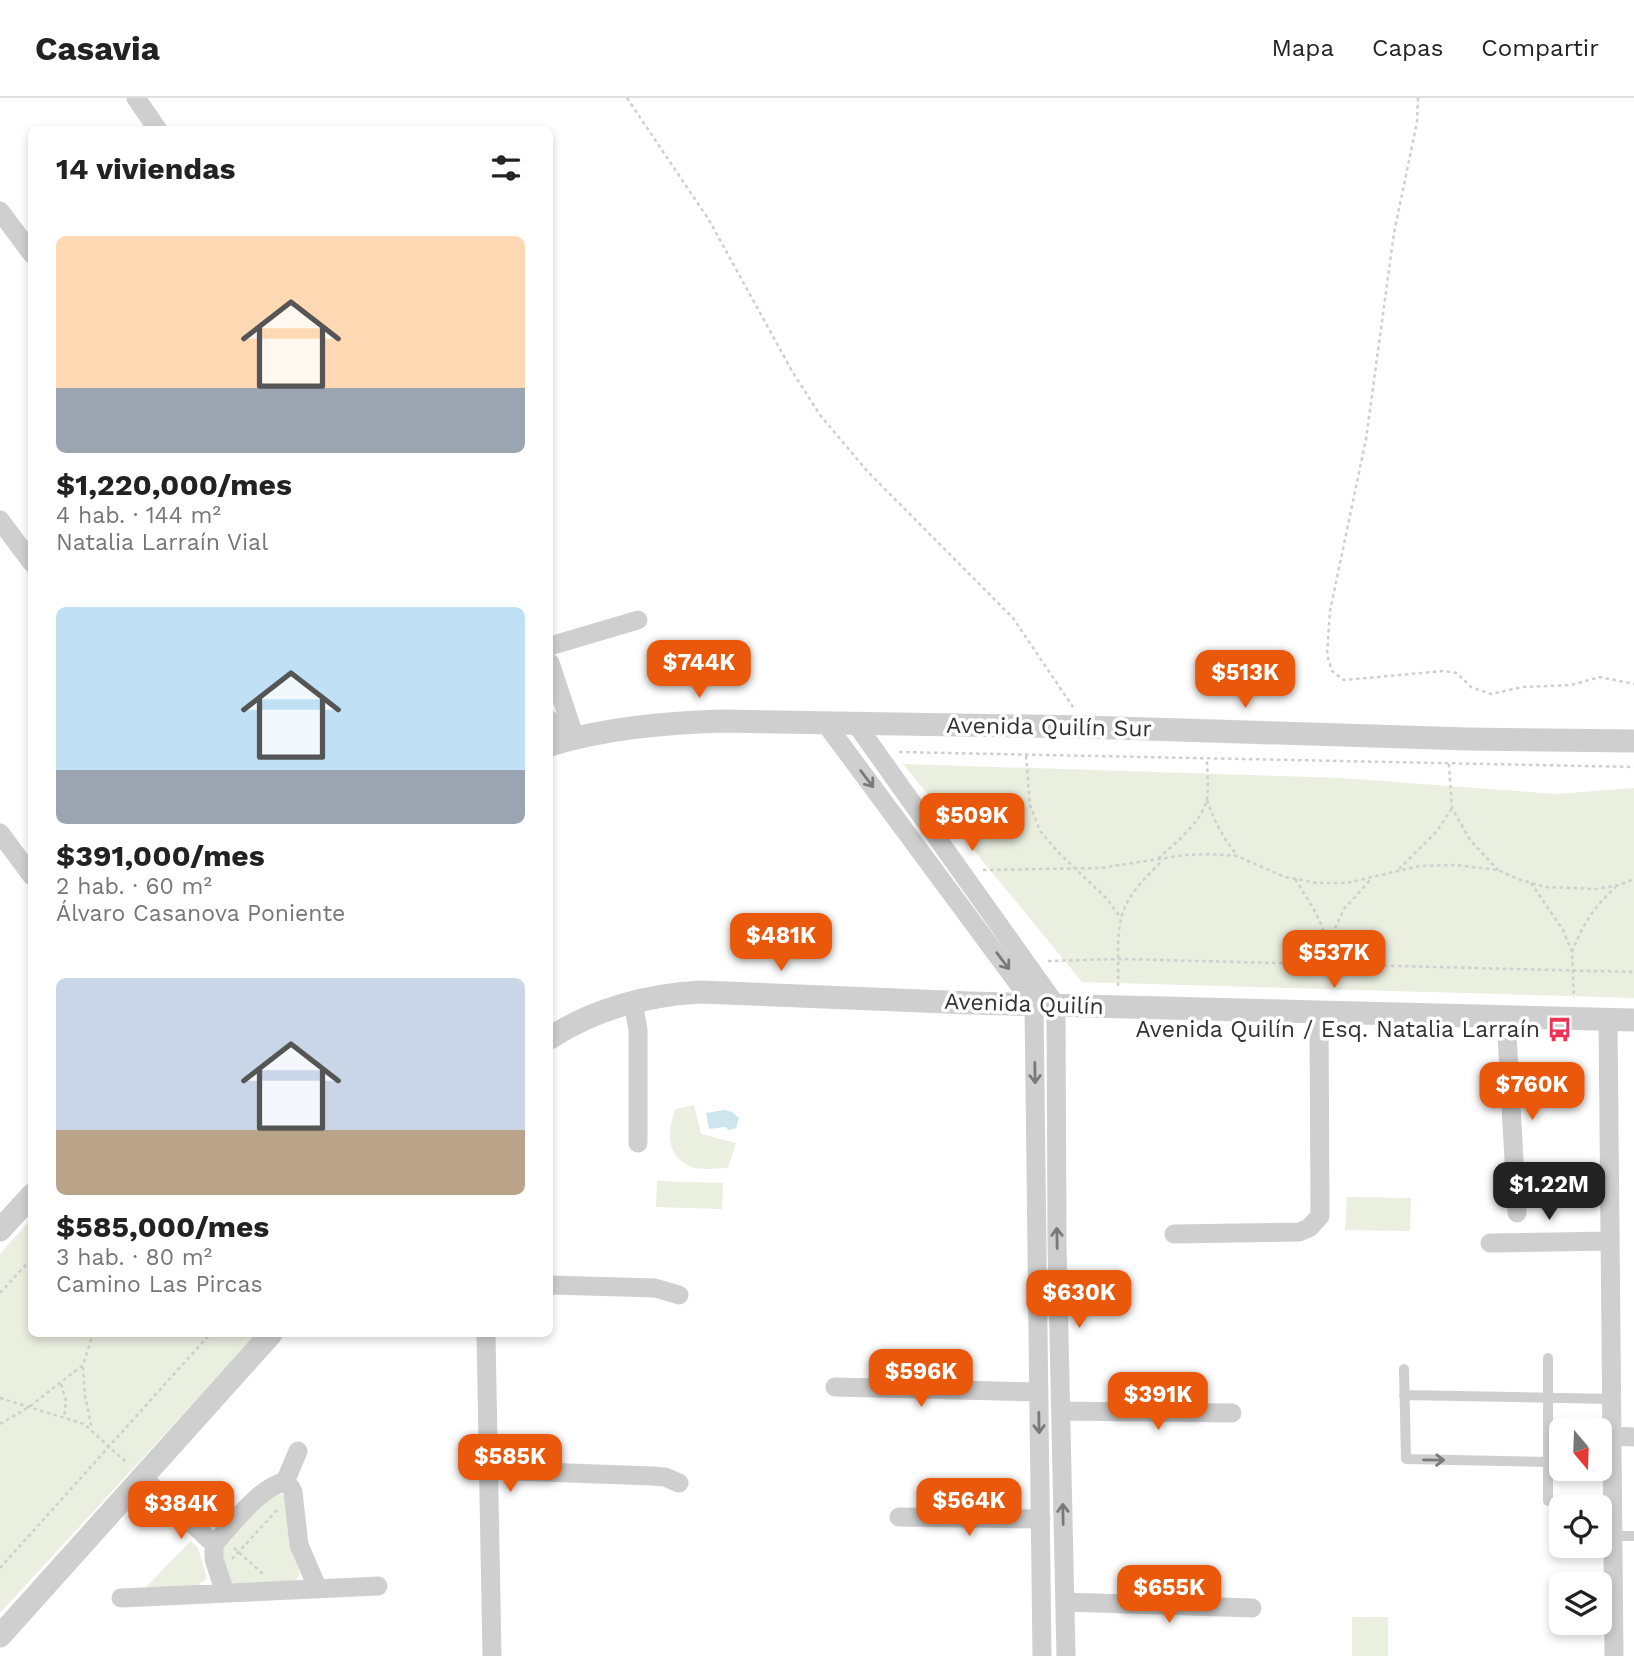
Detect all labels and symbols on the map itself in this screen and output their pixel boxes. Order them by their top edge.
pin: $744K [650,640,748,700]
pin: $513K [1196,650,1294,710]
street label: Avenida Quilín Sur [946,712,1152,742]
one-way arrow [859,769,874,787]
pin: $509K [923,794,1021,853]
pin: $481K [732,914,830,973]
pin: $537K [1285,930,1383,990]
one-way arrow [995,951,1010,970]
street label: Avenida Quilín [944,988,1104,1020]
bus stop icon: Avenida Quilín / Esq. Natalia Larraín [1546,1015,1574,1043]
place label: Avenida Quilín / Esq. Natalia Larraín [1135,1016,1540,1043]
one-way arrow [1028,1061,1041,1084]
pin: $760K [1483,1062,1581,1122]
pin: $1.22M [1492,1162,1606,1222]
one-way arrow [1051,1227,1064,1250]
pin: $630K [1030,1270,1128,1330]
pin: $596K [872,1350,970,1409]
pin: $391K [1109,1372,1207,1432]
one-way arrow [1032,1411,1046,1434]
north arrow [1549,1418,1612,1480]
pin: $585K [461,1434,559,1494]
one-way arrow [1423,1453,1446,1466]
pin: $564K [920,1478,1018,1538]
pin: $384K [132,1482,230,1541]
one-way arrow [1057,1503,1070,1526]
pin: $655K [1120,1566,1218,1625]

